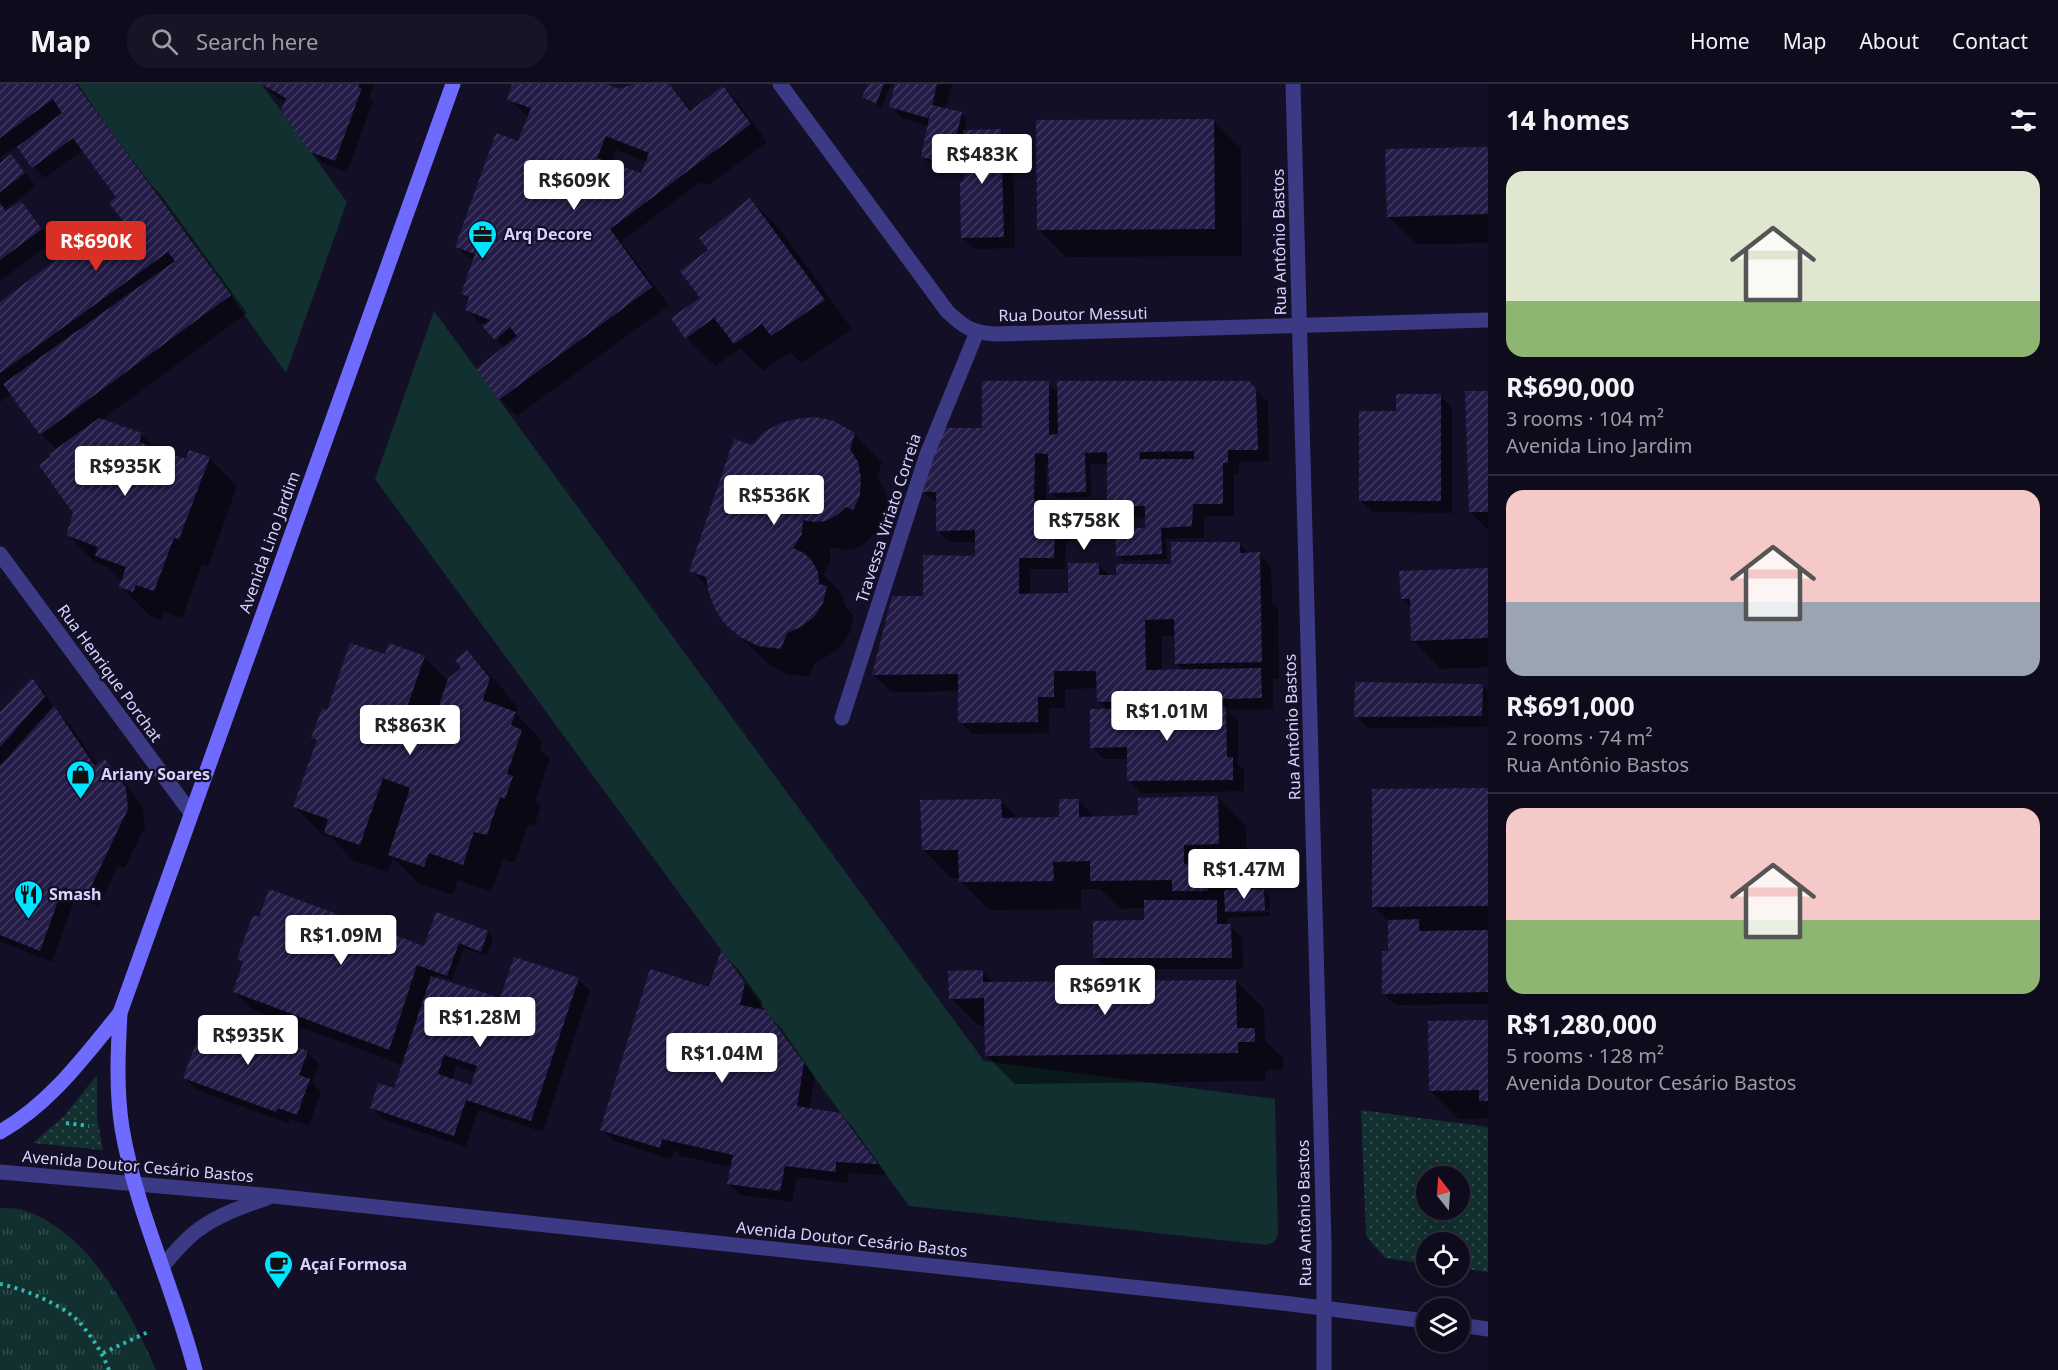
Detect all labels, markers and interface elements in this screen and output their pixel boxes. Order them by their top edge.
search box [127,14,547,68]
text: Map [30,22,91,60]
icon: search [148,25,181,58]
text: Search here [196,26,318,56]
text: Home [1690,27,1750,55]
text: Map [1783,27,1826,55]
text: About [1859,27,1919,55]
text: Contact [1952,27,2028,55]
text: 14 homes [1506,102,1630,138]
icon: filters [2007,104,2040,137]
pin: R$483K [933,134,1031,185]
text: R$483K [946,140,1018,167]
pin: R$609K [525,160,623,211]
text: R$609K [538,166,610,193]
street label: Rua Antônio Bastos [1267,169,1291,315]
icon: home [1719,210,1827,318]
office icon: Arq Decore [467,218,499,260]
pin: R$690K [47,221,145,272]
place label: Arq Decore [504,223,592,245]
text: R$690K [60,227,132,254]
street label: Rua Doutor Messuti [998,302,1148,326]
text: R$690,000 [1506,369,1635,405]
text: 3 rooms · 104 m² [1506,405,1664,432]
street label: Travessa Viriato Correia [850,430,926,606]
text: Avenida Lino Jardim [1506,432,1692,459]
pin: R$935K [76,446,174,497]
text: R$935K [89,452,161,479]
street label: Avenida Lino Jardim [233,468,305,616]
pin: R$536K [725,475,823,526]
text: R$536K [738,481,810,508]
pin: R$758K [1035,500,1133,551]
text: R$758K [1048,506,1120,533]
icon: home [1719,529,1827,637]
street label: Rua Henrique Porchat [52,600,168,747]
street label: Rua Antônio Bastos [1278,653,1306,801]
text: R$691,000 [1506,688,1635,724]
pin: R$1.01M [1112,691,1222,742]
text: R$1.01M [1125,697,1209,724]
pin: R$863K [361,705,459,756]
text: R$863K [374,711,446,738]
text: 2 rooms · 74 m² [1506,724,1653,751]
text: Rua Antônio Bastos [1506,751,1689,778]
shop icon: Ariany Soares [64,758,96,800]
place label: Ariany Soares [101,763,210,785]
icon: home [1719,847,1827,955]
pin: R$1.47M [1189,849,1299,900]
text: R$1.47M [1202,855,1286,882]
restaurant icon: Smash [12,878,44,920]
place label: Smash [49,883,101,905]
pin: R$1.09M [286,915,396,966]
text: R$1.09M [299,921,383,948]
pin: R$691K [1056,965,1154,1016]
text: R$691K [1069,971,1141,998]
pin: R$1.28M [425,997,535,1048]
text: R$1.28M [438,1003,522,1030]
text: R$1,280,000 [1506,1006,1657,1042]
pin: R$935K [199,1015,297,1066]
text: R$935K [212,1021,284,1048]
pin: R$1.04M [667,1033,777,1084]
text: R$1.04M [680,1039,764,1066]
text: 5 rooms · 128 m² [1506,1042,1664,1069]
text: Avenida Doutor Cesário Bastos [1506,1069,1796,1096]
street label: Rua Antônio Bastos [1292,1140,1316,1286]
street label: Avenida Doutor Cesário Bastos [21,1145,255,1187]
north arrow [1416,1166,1470,1220]
map controls [1416,1166,1470,1352]
street label: Avenida Doutor Cesário Bastos [735,1216,969,1262]
button: locate [1416,1232,1470,1286]
cafe icon: Açaí Formosa [263,1248,295,1290]
place label: Açaí Formosa [300,1253,407,1275]
button: layers [1416,1298,1470,1352]

